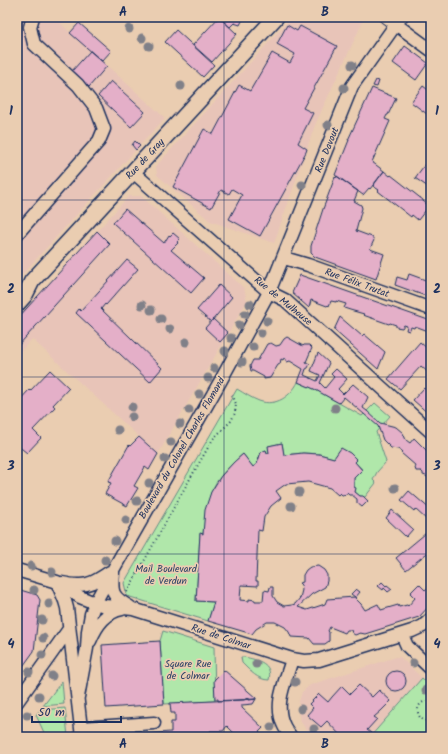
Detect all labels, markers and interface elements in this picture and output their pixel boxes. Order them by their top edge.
text: A [119,2,127,23]
text: B [321,2,329,23]
text: 1 [9,101,13,122]
text: 1 [435,101,439,122]
street label: Rue Davout [311,125,343,175]
street label: Rue de Gray [122,135,169,183]
street label: Rue Félix Trutat [322,264,392,302]
street label: Rue de Mulhouse [250,272,316,330]
text: 2 [7,279,15,300]
text: 2 [433,279,441,300]
street label: Boulevard du Colonel Charles Flamand [135,373,230,522]
text: 3 [6,456,15,477]
text: 3 [432,456,441,477]
park label: Mail Boulevard de Verdun [135,561,198,589]
street label: Rue de Colmar [189,620,253,654]
text: 4 [7,634,15,655]
text: 4 [433,634,441,655]
park label: Square Rue de Colmar [165,656,212,684]
scale bar [32,698,121,724]
text: 50 m [38,703,65,722]
text: A [119,734,127,754]
text: B [321,734,329,754]

